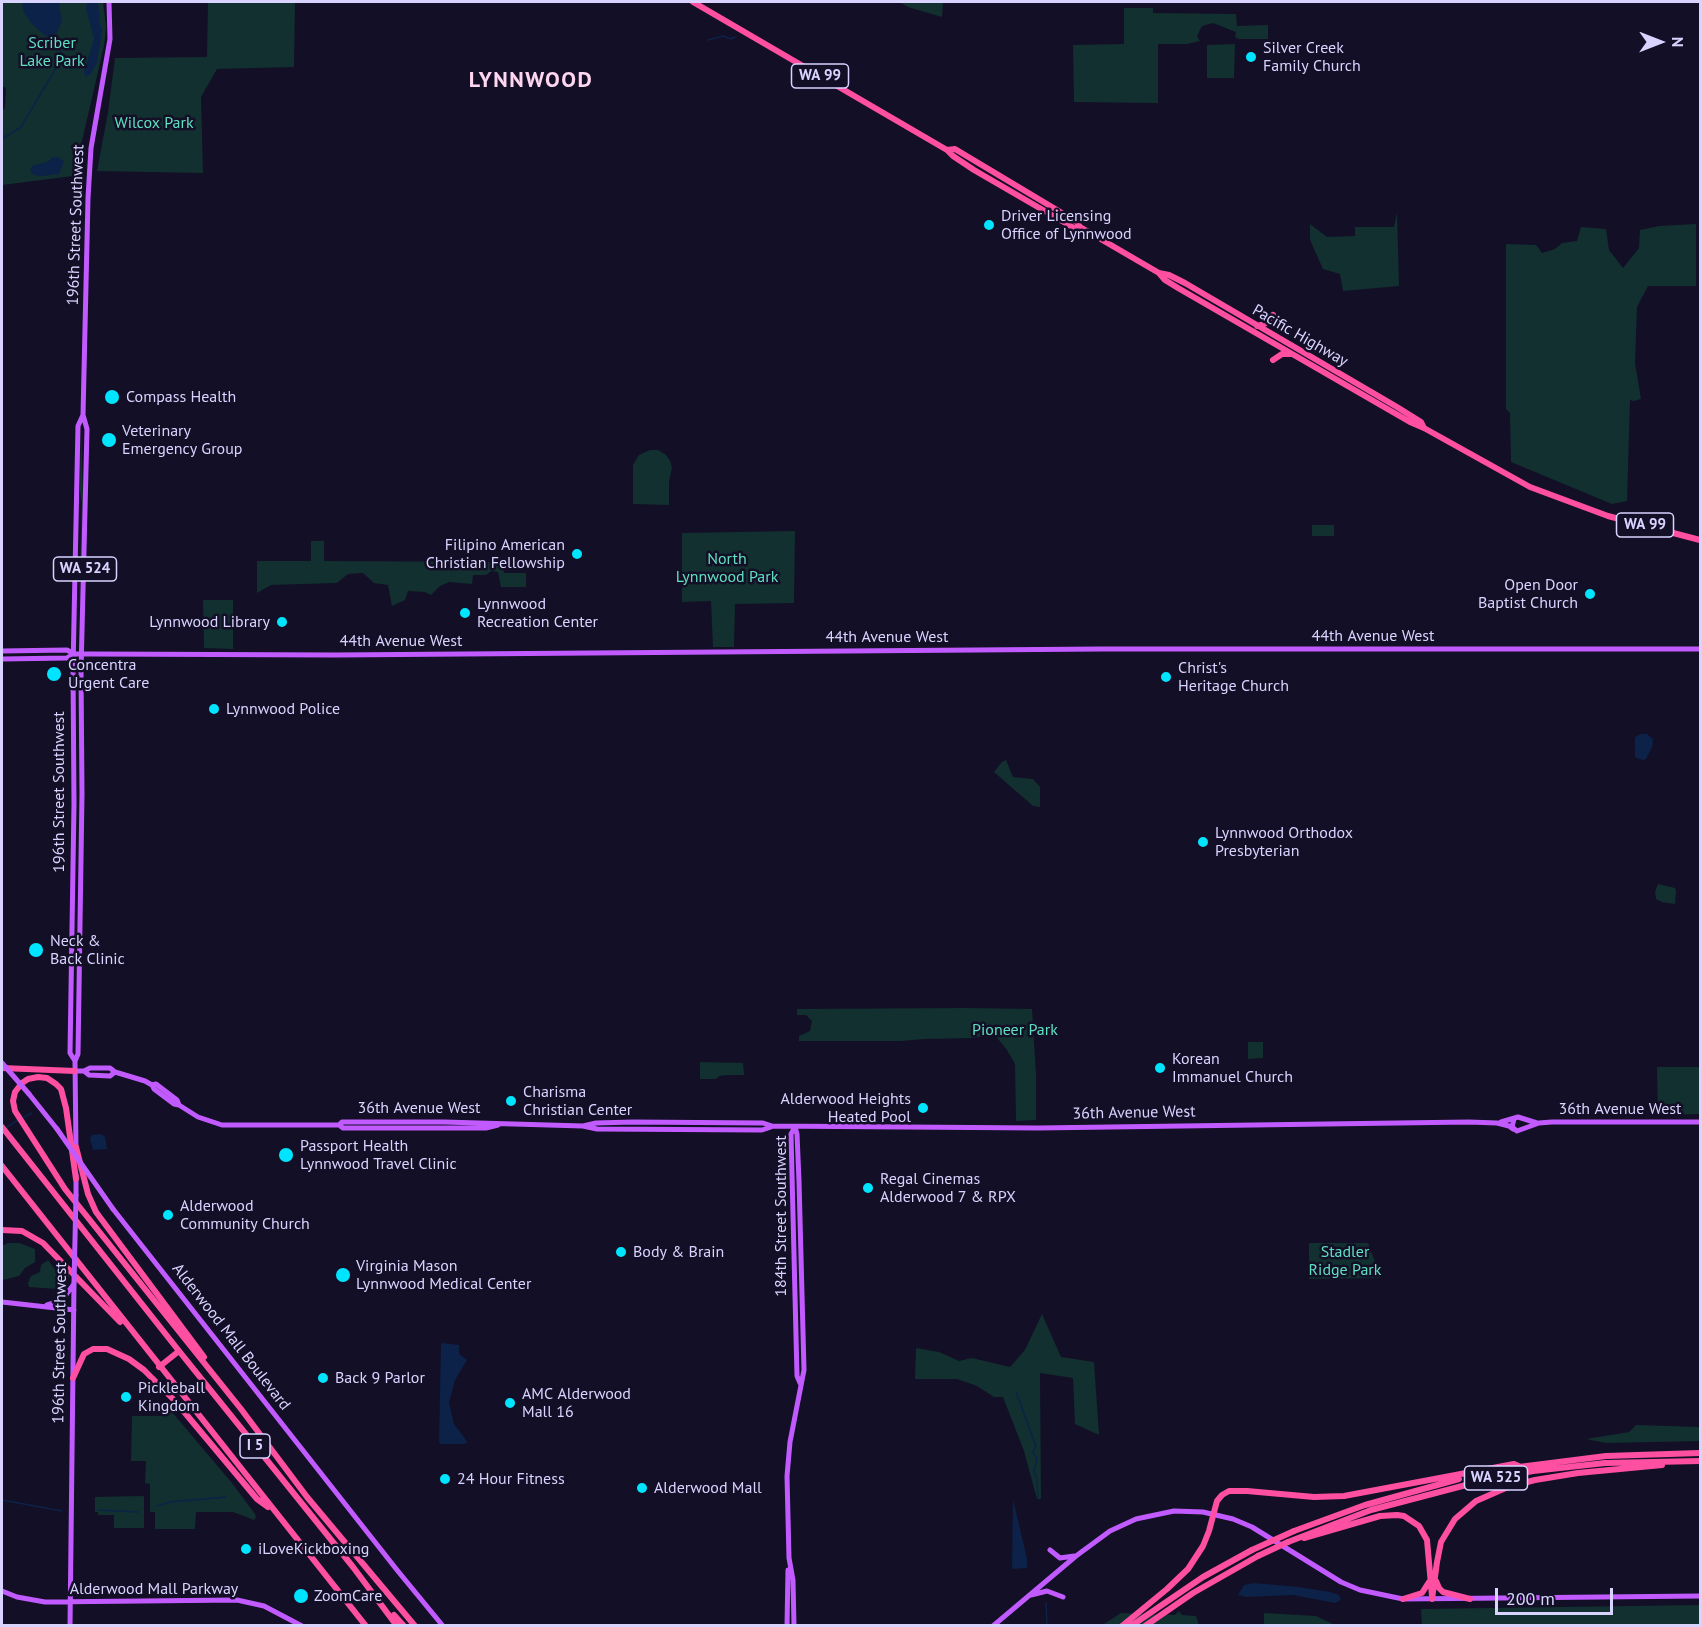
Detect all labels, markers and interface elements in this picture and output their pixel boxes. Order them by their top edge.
north arrow [1630,12,1690,72]
park label: Scriber Lake Park [19,33,85,71]
text: N [1668,37,1688,47]
place label: Silver Creek Family Church [1263,38,1361,76]
marker: Silver Creek Family Church [1244,50,1258,64]
road number: WA 99 [792,64,848,88]
district label: LYNNWOOD [469,68,593,94]
park label: Wilcox Park [114,113,194,133]
street label: 196th Street Southwest [64,144,88,306]
place label: Driver Licensing Office of Lynnwood [1001,206,1132,244]
marker: Driver Licensing Office of Lynnwood [982,218,996,232]
street label: Pacific Highway [1249,301,1351,371]
place label: Compass Health [126,387,236,407]
marker: Compass Health [103,388,121,406]
place label: Veterinary Emergency Group [122,421,242,459]
marker: Veterinary Emergency Group [100,431,118,449]
road number: WA 99 [1616,513,1674,537]
place label: Filipino American Christian Fellowship [426,535,565,573]
marker: Filipino American Christian Fellowship [570,547,584,561]
park label: North Lynnwood Park [676,549,778,587]
road number: WA 524 [54,557,116,581]
place label: Open Door Baptist Church [1478,575,1578,613]
marker: Open Door Baptist Church [1583,587,1597,601]
place label: Lynnwood Recreation Center [477,594,598,632]
marker: Lynnwood Recreation Center [458,606,472,620]
place label: Lynnwood Library [149,612,270,632]
marker: Lynnwood Library [275,615,289,629]
street label: 44th Avenue West [1312,626,1434,646]
street label: 44th Avenue West [826,627,948,647]
street label: 44th Avenue West [340,631,462,651]
place label: Concentra Urgent Care [68,655,149,693]
place label: Christ's Heritage Church [1178,658,1289,696]
marker: Concentra Urgent Care [45,665,63,683]
marker: Christ's Heritage Church [1159,670,1173,684]
place label: Lynnwood Police [226,699,340,719]
marker: Lynnwood Police [207,702,221,716]
street label: 196th Street Southwest [49,711,69,873]
place label: Lynnwood Orthodox Presbyterian [1215,823,1353,861]
marker: Lynnwood Orthodox Presbyterian [1196,835,1210,849]
place label: Neck & Back Clinic [50,931,125,969]
marker: Neck & Back Clinic [27,941,45,959]
park label: Pioneer Park [972,1020,1058,1040]
place label: Korean Immanuel Church [1172,1049,1293,1087]
marker: Korean Immanuel Church [1153,1061,1167,1075]
place label: Charisma Christian Center [523,1082,632,1120]
place label: Alderwood Heights Heated Pool [781,1089,911,1127]
marker: Charisma Christian Center [504,1094,518,1108]
street label: 36th Avenue West [358,1098,480,1118]
street label: 36th Avenue West [1559,1099,1681,1119]
marker: Alderwood Heights Heated Pool [916,1101,930,1115]
street label: 36th Avenue West [1072,1102,1196,1124]
street label: 184th Street Southwest [771,1135,791,1297]
place label: Passport Health Lynnwood Travel Clinic [300,1136,457,1174]
marker: Passport Health Lynnwood Travel Clinic [277,1146,295,1164]
place label: Regal Cinemas Alderwood 7 & RPX [880,1169,1016,1207]
marker: Regal Cinemas Alderwood 7 & RPX [861,1181,875,1195]
place label: Alderwood Community Church [180,1196,310,1234]
marker: Alderwood Community Church [161,1208,175,1222]
place label: Body & Brain [633,1242,724,1262]
park label: Stadler Ridge Park [1309,1242,1381,1280]
marker: Body & Brain [614,1245,628,1259]
place label: Virginia Mason Lynnwood Medical Center [356,1256,531,1294]
street label: Alderwood Mall Boulevard [168,1260,294,1414]
street label: 196th Street Southwest [49,1262,71,1424]
marker: Virginia Mason Lynnwood Medical Center [334,1266,352,1284]
place label: Back 9 Parlor [335,1368,425,1388]
marker: Back 9 Parlor [316,1371,330,1385]
place label: Pickleball Kingdom [138,1378,205,1416]
place label: AMC Alderwood Mall 16 [522,1384,631,1422]
marker: Pickleball Kingdom [119,1390,133,1404]
marker: AMC Alderwood Mall 16 [503,1396,517,1410]
road number: I 5 [240,1434,270,1458]
road number: WA 525 [1464,1466,1528,1490]
place label: 24 Hour Fitness [457,1469,565,1489]
marker: 24 Hour Fitness [438,1472,452,1486]
place label: Alderwood Mall [654,1478,762,1498]
marker: Alderwood Mall [635,1481,649,1495]
place label: iLoveKickboxing [258,1539,369,1559]
marker: iLoveKickboxing [239,1542,253,1556]
scale bar [1498,1576,1616,1614]
street label: Alderwood Mall Parkway [70,1579,238,1599]
place label: ZoomCare [314,1586,382,1606]
marker: ZoomCare [292,1587,310,1605]
text: 200 m [1506,1587,1555,1610]

